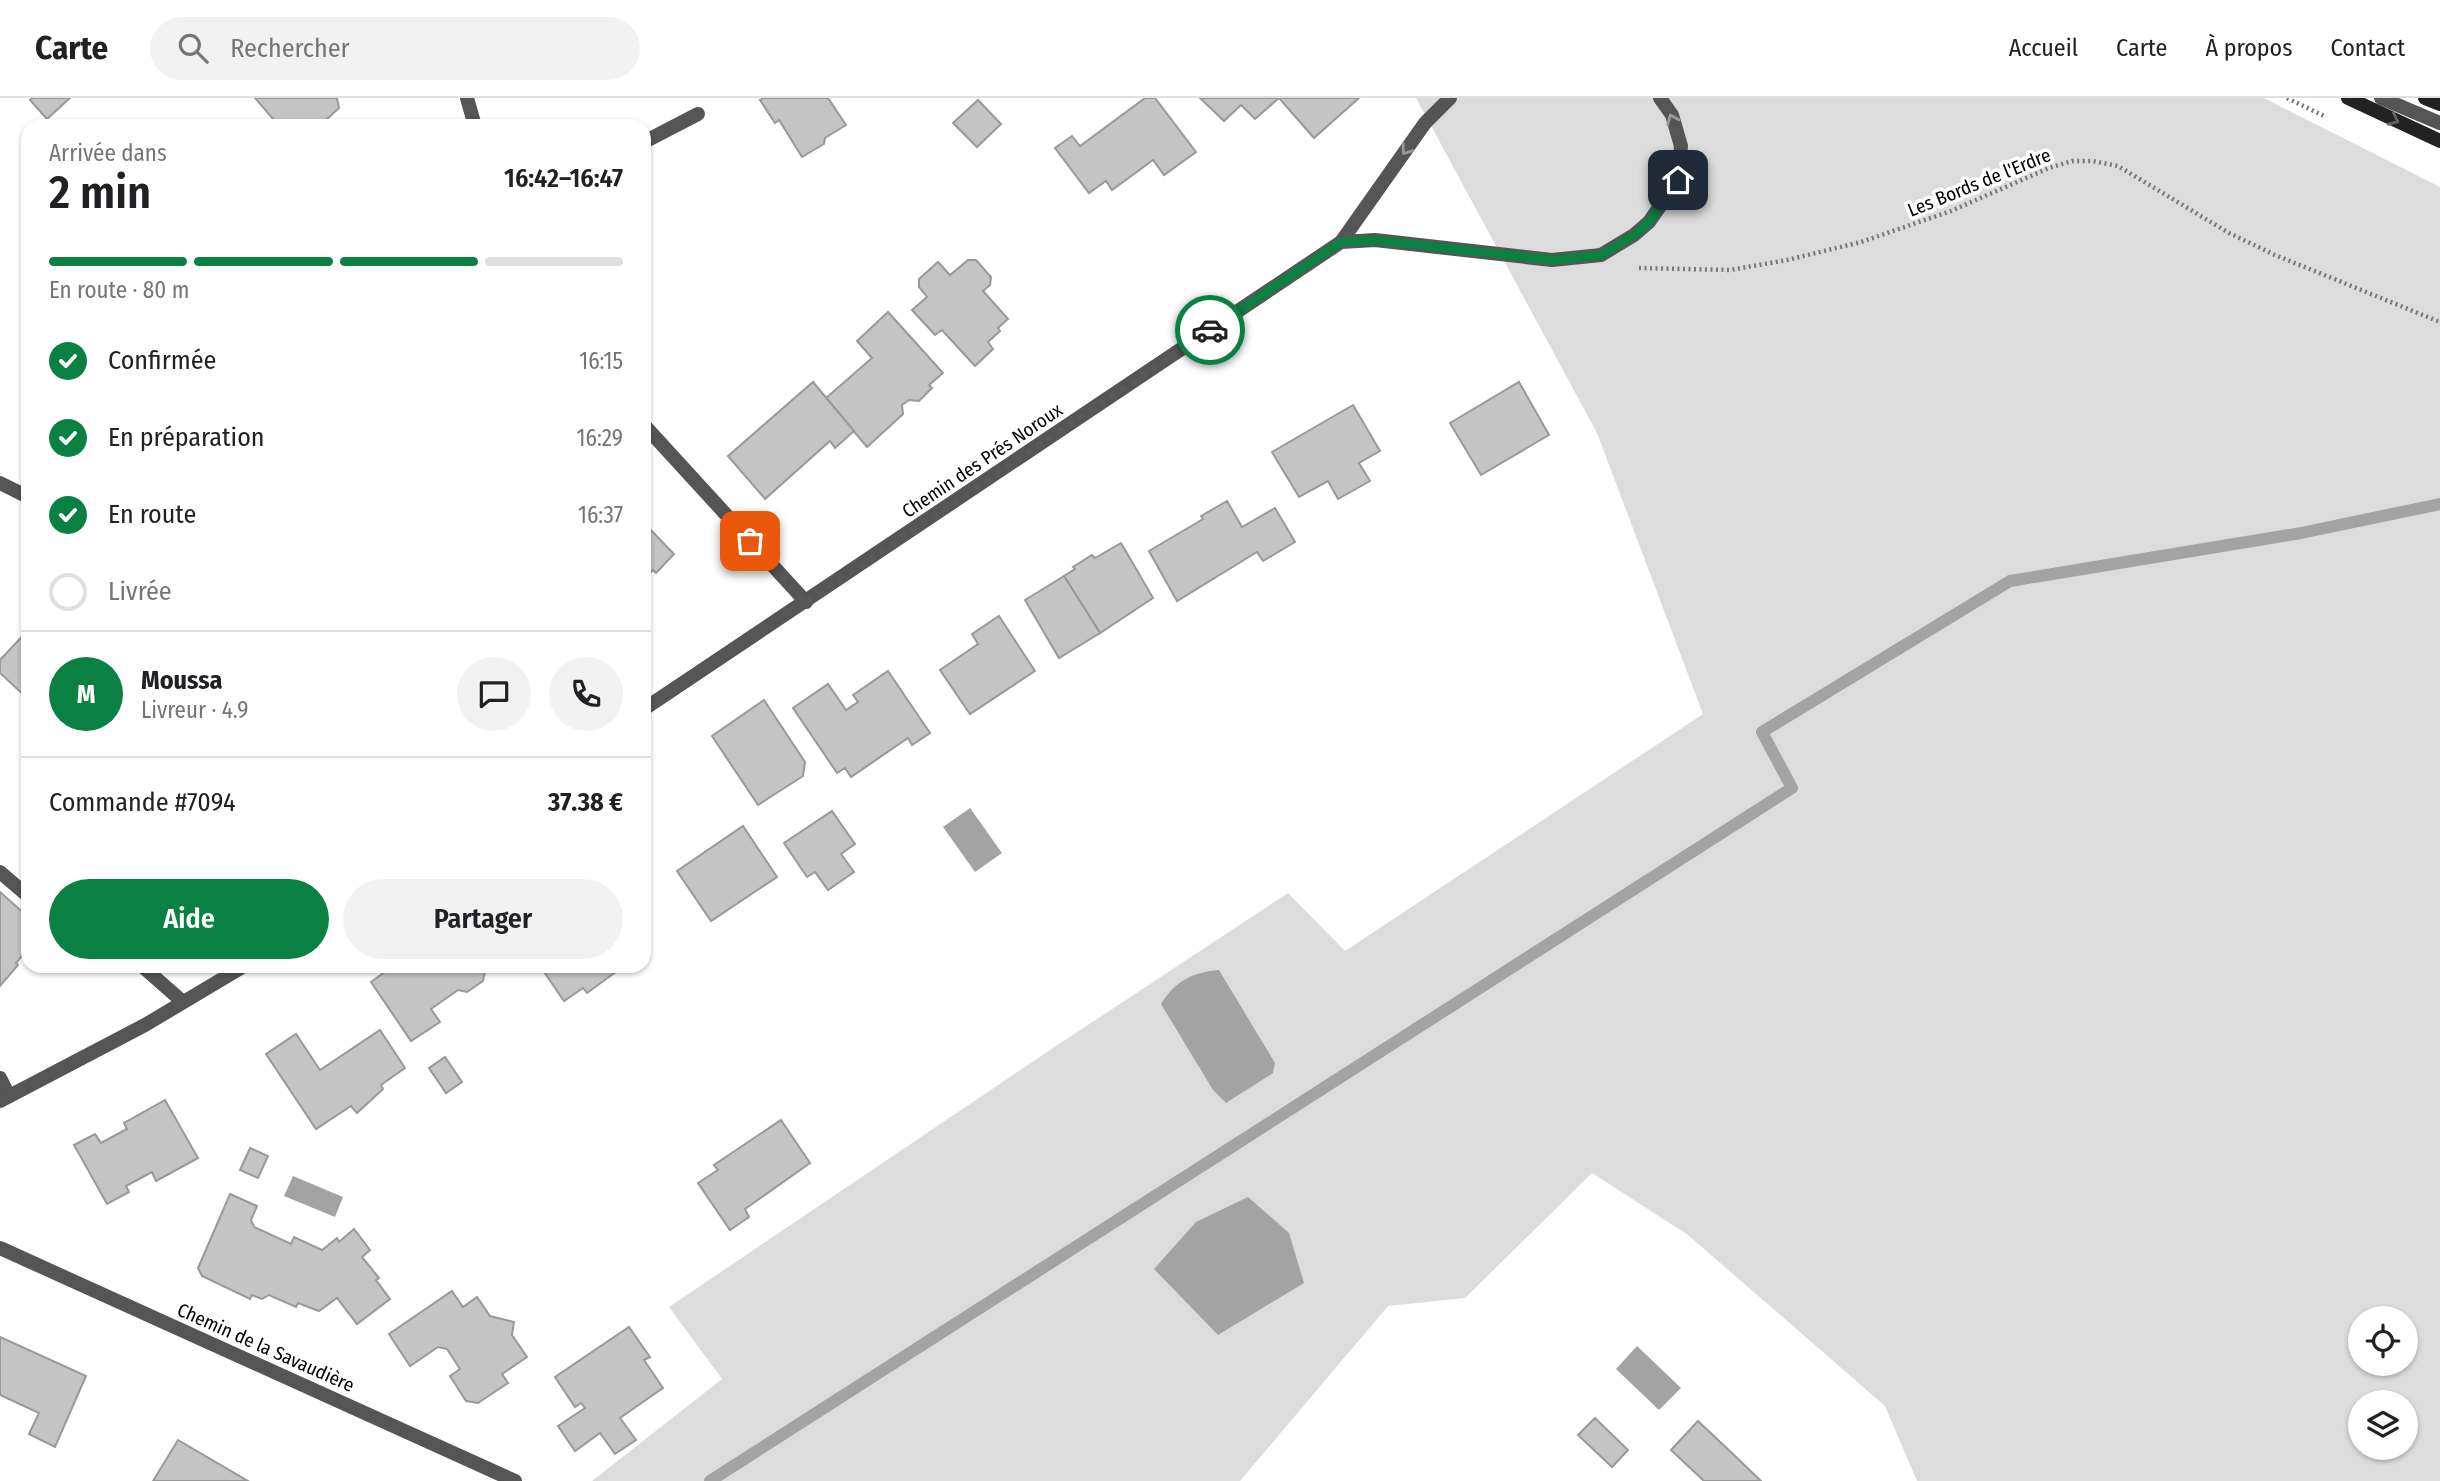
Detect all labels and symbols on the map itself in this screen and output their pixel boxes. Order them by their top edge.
one-way arrow [2387,111,2399,125]
one-way arrow [1666,114,1680,126]
one-way arrow [1402,142,1414,155]
street label: Les Bords de l'Erdre [1904,143,2054,222]
pin [1648,150,1708,210]
courier [1175,295,1245,365]
street label: Chemin des Prés Noroux [898,398,1067,523]
pin [720,511,780,571]
street label: Chemin de la Savaudière [174,1298,358,1397]

